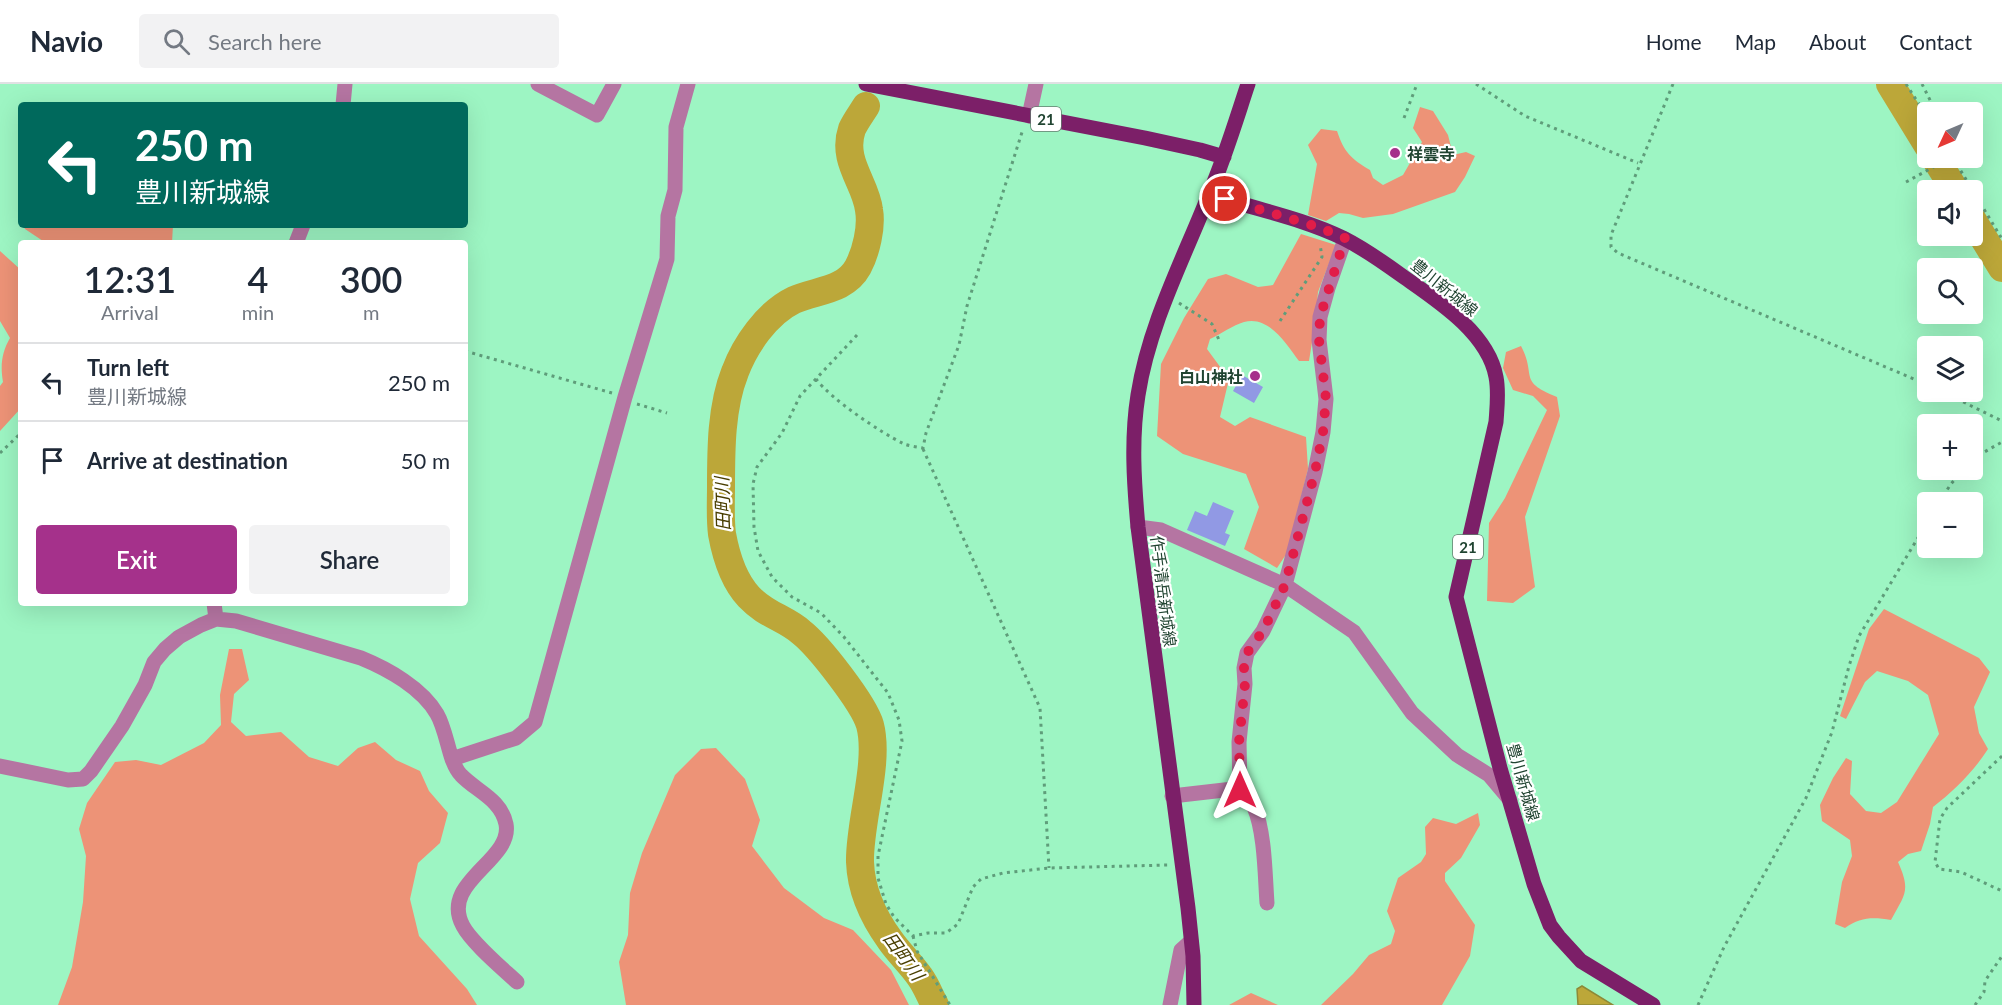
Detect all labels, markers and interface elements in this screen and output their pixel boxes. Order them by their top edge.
search box [139,14,559,68]
text: Navio [30,24,103,58]
icon: search [160,25,193,58]
text: Search here [208,28,322,55]
text: Home [1646,29,1702,54]
text: Map [1735,29,1776,54]
text: About [1809,29,1866,54]
text: Contact [1899,29,1972,54]
north arrow [1917,102,1983,168]
map controls [1917,102,1983,558]
road number: 21 [1031,107,1061,131]
text: 250 m [135,120,253,170]
icon: left [36,126,114,204]
place label: 祥雲寺 [1407,144,1455,163]
marker: 祥雲寺 [1388,146,1402,160]
pin [1199,173,1250,224]
text: 豊川新城線 [135,175,270,208]
button: sound [1917,180,1983,246]
icon: arrive [1208,182,1241,215]
street label: 豊川新城線 [1408,254,1482,320]
text: 12:31 [84,257,176,301]
text: 4 [248,257,268,301]
text: 300 [340,257,402,301]
button: search [1917,258,1983,324]
text: Arrival [101,300,159,324]
text: min [242,300,274,324]
text: m [363,300,379,324]
button: layers [1917,336,1983,402]
text: Turn left [87,354,169,381]
icon: left [36,366,69,399]
place label: 白山神社 [1179,367,1243,386]
text: 250 m [388,369,450,396]
marker: 白山神社 [1248,369,1262,383]
text: 豊川新城線 [87,384,187,408]
button: + [1917,414,1983,480]
icon: arrive [36,444,69,477]
text: Arrive at destination [87,447,288,474]
text: 50 m [401,447,450,474]
water label: 田町川 [710,475,734,531]
button: − [1917,492,1983,558]
button: Exit [36,525,237,594]
button: Share [249,525,450,594]
street label: 作手清岳新城線 [1148,534,1180,648]
road number: 21 [1453,535,1483,559]
street label: 豊川新城線 [1504,741,1544,823]
position arrow [1208,758,1272,822]
water label: 田町川 [879,928,930,986]

